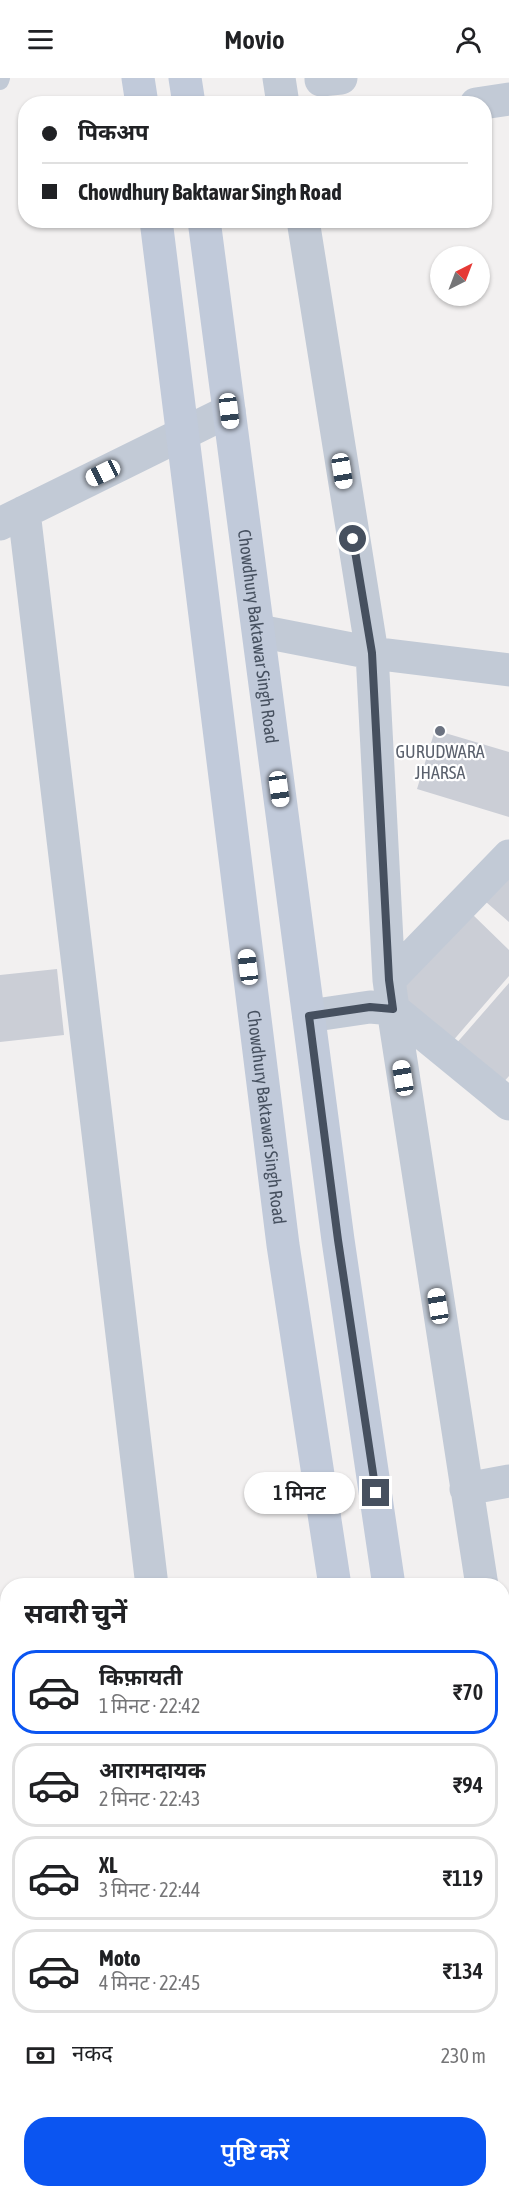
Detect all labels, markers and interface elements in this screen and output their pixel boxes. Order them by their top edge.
icon: menu [24,23,57,56]
icon: person [452,23,485,56]
text: Movio [224,24,285,55]
text: पिकअप [78,119,149,145]
text: Chowdhury Baktawar Singh Road [78,179,342,205]
north arrow [430,246,490,306]
map controls [430,246,490,306]
car [218,392,240,430]
car [330,452,354,490]
car [83,457,123,489]
route start [339,525,366,552]
street label: Chowdhury Baktawar Singh Road [234,528,283,745]
marker: GURUDWARA JHARSA [433,724,447,738]
place label: GURUDWARA JHARSA [395,741,485,783]
car [268,770,290,808]
car [237,948,259,986]
street label: Chowdhury Baktawar Singh Road [243,1009,291,1226]
car [391,1059,415,1097]
car [426,1287,450,1325]
callout: 1 मिनट [244,1472,355,1514]
route end [362,1479,389,1506]
text: 1 मिनट [273,1481,326,1504]
text: सवारी चुनें [24,1598,127,1629]
text: किफ़ायती [99,1664,183,1690]
icon: car [27,1665,81,1719]
text: ₹70 [453,1679,483,1705]
text: 1 मिनट · 22:42 [99,1694,200,1717]
text: आरामदायक [99,1757,206,1783]
icon: car [27,1758,81,1812]
text: ₹94 [453,1772,483,1798]
text: 2 मिनट · 22:43 [99,1787,200,1810]
icon: car [27,1851,81,1905]
text: XL [99,1852,117,1878]
text: ₹119 [443,1865,483,1891]
text: 3 मिनट · 22:44 [99,1878,200,1901]
icon: car [27,1944,81,1998]
text: Moto [99,1945,141,1971]
text: ₹134 [443,1958,483,1984]
text: 4 मिनट · 22:45 [99,1971,200,1994]
icon: cash [24,2039,57,2072]
text: नकद [72,2040,113,2066]
text: 230 m [441,2044,486,2067]
button: पुष्टि करें [24,2117,486,2186]

